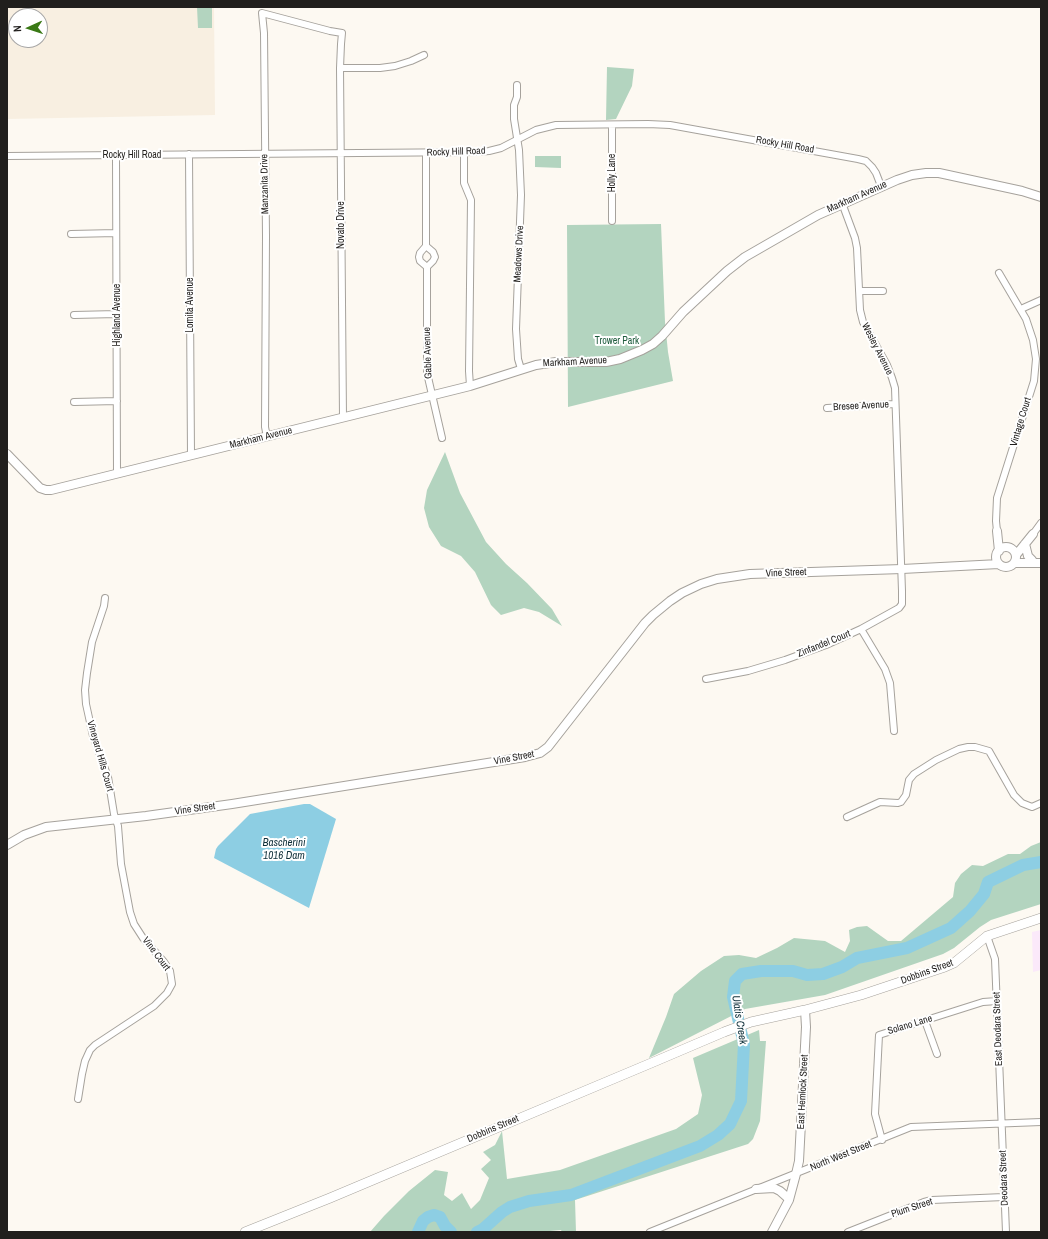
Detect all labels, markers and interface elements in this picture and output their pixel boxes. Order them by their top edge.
north arrow [8,8,48,48]
text: N [10,25,24,32]
street label: Rocky Hill Road [755,134,815,156]
street label: Rocky Hill Road [426,145,486,159]
street label: Rocky Hill Road [103,149,161,161]
street label: Manzanita Drive [258,154,272,214]
street label: Holly Lane [606,154,618,192]
street label: Markham Avenue [825,178,889,216]
street label: Novato Drive [335,201,347,249]
street label: Meadows Drive [512,225,526,283]
street label: Lomita Avenue [184,277,196,333]
street label: Highland Avenue [111,284,123,346]
street label: Wesley Avenue [859,321,895,377]
street label: Gable Avenue [421,327,435,379]
park label: Trower Park [595,335,639,347]
street label: Markham Avenue [543,354,607,370]
street label: Vintage Court [1008,396,1034,448]
street label: Bresee Avenue [833,399,889,413]
street label: Markham Avenue [228,424,294,452]
street label: Vine Street [765,566,807,580]
street label: Zinfandel Court [796,628,852,660]
street label: Vineyard Hills Court [84,719,116,793]
street label: Vine Street [493,748,535,768]
street label: Vine Street [174,800,216,818]
water label: Bascherini 1016 Dam [262,836,306,862]
street label: Vine Court [139,935,173,973]
street label: Dobbins Street [899,957,955,987]
street label: East Deodara Street [991,992,1005,1066]
water label: Ulatis Creek [729,994,749,1046]
street label: Solano Lane [886,1013,934,1037]
street label: East Hemlock Street [795,1054,811,1130]
street label: Dobbins Street [465,1113,521,1145]
street label: North West Street [809,1138,873,1174]
street label: Deodara Street [997,1150,1011,1206]
street label: Plum Street [890,1196,934,1220]

